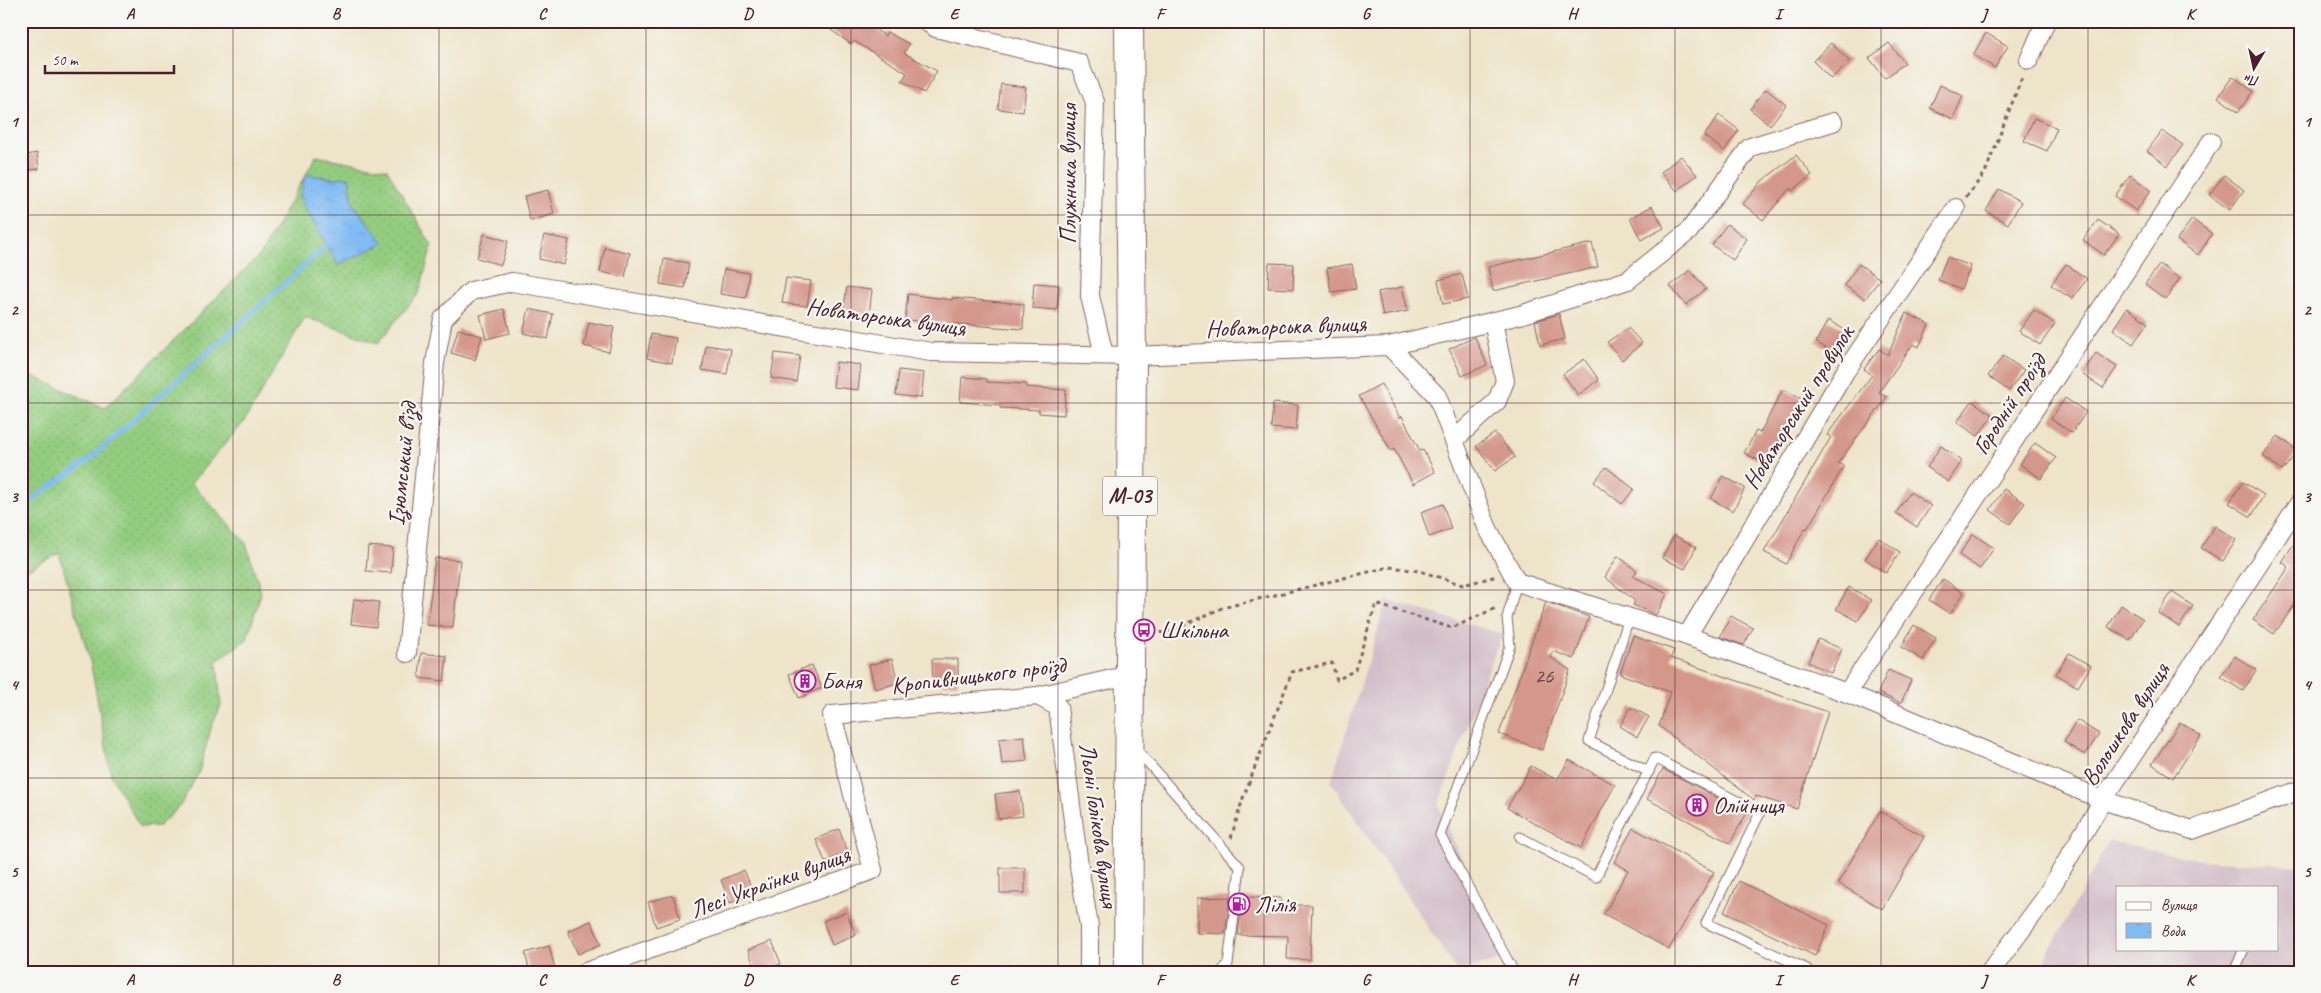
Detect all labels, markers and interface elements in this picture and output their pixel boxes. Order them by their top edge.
text: A [126,4,136,24]
text: B [332,4,342,24]
text: C [538,4,548,24]
text: D [743,4,754,24]
text: E [950,4,961,24]
text: F [1156,4,1167,24]
text: G [1362,4,1372,24]
text: H [1567,4,1579,24]
text: I [1775,4,1785,24]
text: J [1980,4,1989,24]
text: K [2186,4,2198,24]
scale bar [45,42,174,74]
north arrow [2228,42,2278,92]
text: 50 m [52,51,79,70]
text: Пн [2243,71,2261,90]
street label: Плужника вулиця [1053,102,1083,244]
text: 1 [10,112,19,132]
text: 1 [2303,112,2312,132]
street label: Новаторська вулиця [804,291,969,343]
text: 2 [10,300,19,320]
text: 2 [2303,300,2312,320]
street label: Новаторська вулиця [1205,308,1368,344]
street label: Новаторський провулок [1736,318,1862,494]
street label: Городній проїзд [1965,346,2055,461]
street label: Ізюмський в’їзд [381,399,425,527]
road number: М-03 [1102,476,1158,516]
text: 3 [10,487,19,507]
text: 3 [2303,487,2312,507]
place label: Шкільна [1160,615,1230,645]
bus stop icon: Шкільна [1132,618,1156,642]
street label: Кропивницького проїзд [889,649,1069,702]
street label: Волошкова вулиця [2074,656,2177,791]
house number: 26 [1535,663,1554,689]
place label: Баня [821,666,863,696]
building icon: Баня [793,669,817,693]
text: 4 [10,675,19,695]
text: 4 [2303,675,2312,695]
street label: Льоні Голікова вулиця [1073,741,1126,911]
place label: Олійниця [1713,790,1785,820]
building icon: Олійниця [1685,793,1709,817]
street label: Лесі Українки вулиця [686,839,855,925]
text: 5 [11,862,20,882]
text: 5 [2304,862,2313,882]
legend [2116,886,2278,950]
place label: Лілія [1255,889,1297,919]
fuel station icon: Лілія [1227,892,1251,916]
text: Вулиця [2161,896,2198,915]
text: Вода [2161,922,2186,941]
text: A [126,970,136,990]
text: B [332,970,342,990]
text: C [538,970,548,990]
text: D [743,970,754,990]
text: E [950,970,961,990]
text: F [1156,970,1167,990]
text: G [1362,970,1372,990]
text: H [1567,970,1579,990]
text: I [1775,970,1785,990]
text: J [1980,970,1989,990]
text: K [2186,970,2198,990]

